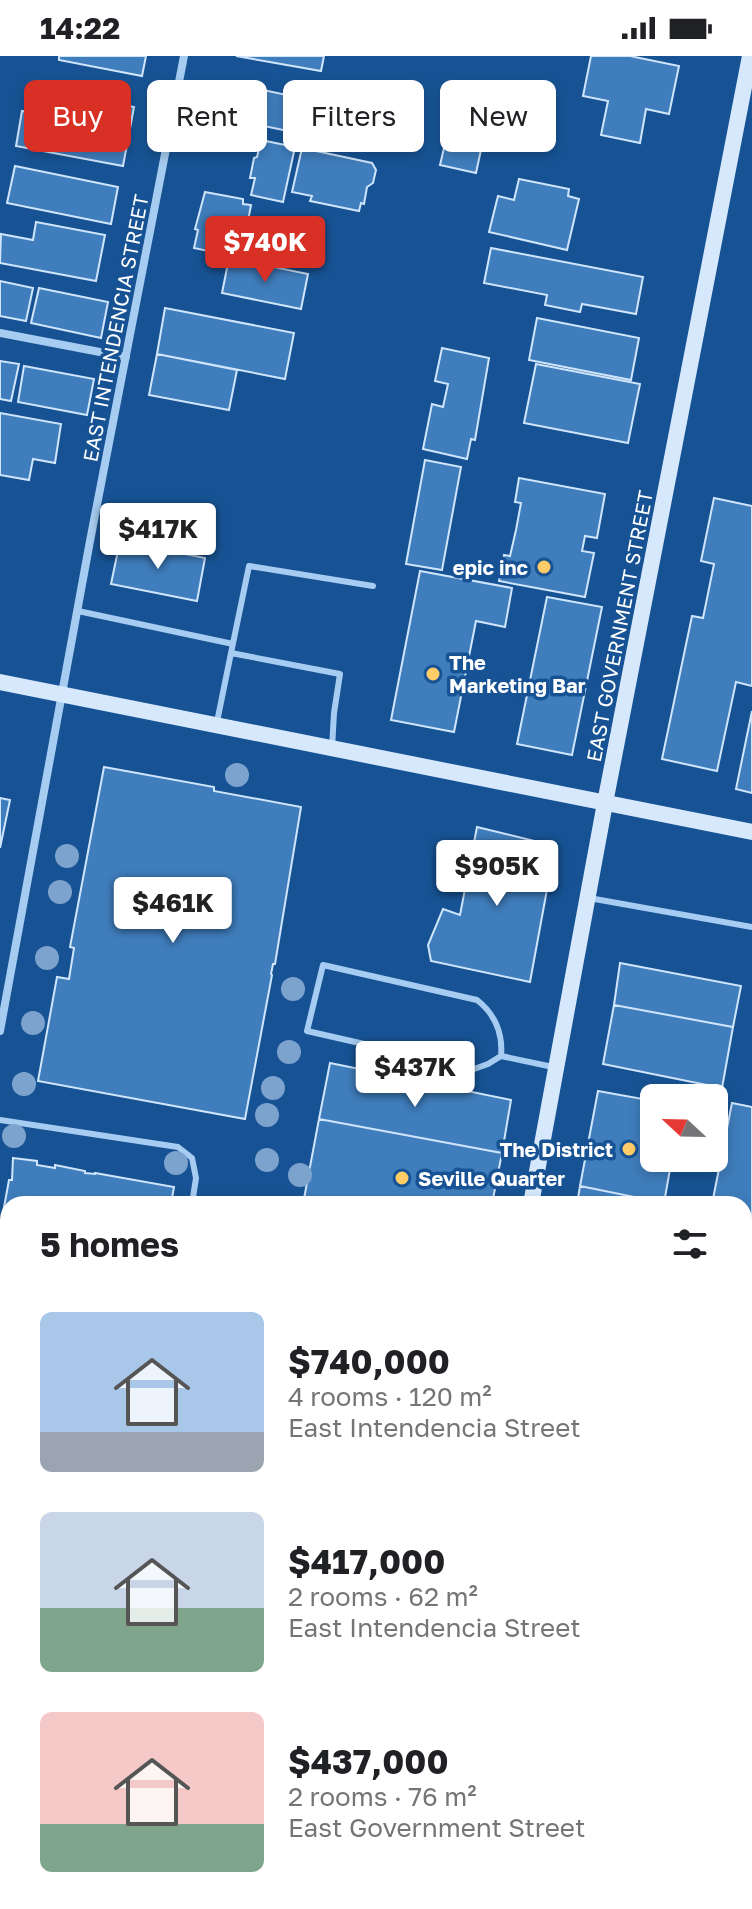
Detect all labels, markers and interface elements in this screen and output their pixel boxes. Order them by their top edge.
text: 14:22 [40,10,120,46]
chip: Buy [24,80,131,152]
chip: Rent [147,80,267,152]
chip: Filters [283,80,424,152]
chip: New [440,80,556,152]
street label: EAST INTENDENCIA STREET [77,192,153,464]
pin: $740K [209,216,321,284]
text: $740K [223,226,307,257]
street label: EAST GOVERNMENT STREET [581,488,657,764]
pin: $417K [102,503,214,571]
text: $417K [118,513,198,544]
place label: epic inc [453,555,528,579]
marker: epic inc [535,558,553,576]
place label: The Marketing Bar [449,650,586,697]
marker: The Marketing Bar [424,665,442,683]
pin: $905K [441,840,553,908]
text: $905K [454,850,540,881]
pin: $461K [117,877,229,945]
text: $461K [132,887,214,918]
pin: $437K [359,1041,471,1109]
text: $437K [374,1051,456,1082]
north arrow [640,1084,728,1172]
map controls [640,1084,728,1172]
place label: The District [499,1137,613,1161]
marker: The District [620,1140,638,1158]
place label: Seville Quarter [418,1166,565,1190]
marker: Seville Quarter [393,1169,411,1187]
icon: filters [668,1222,712,1266]
text: 5 homes [40,1224,179,1264]
text: $740,000 [288,1341,450,1381]
icon: home [104,1344,200,1440]
text: 4 rooms · 120 m² [288,1381,492,1412]
text: East Intendencia Street [288,1412,581,1443]
text: $417,000 [288,1541,445,1581]
icon: home [104,1544,200,1640]
text: 2 rooms · 62 m² [288,1581,478,1612]
text: East Intendencia Street [288,1612,581,1643]
text: $437,000 [288,1741,448,1781]
icon: home [104,1744,200,1840]
text: 2 rooms · 76 m² [288,1781,477,1812]
text: East Government Street [288,1812,585,1843]

